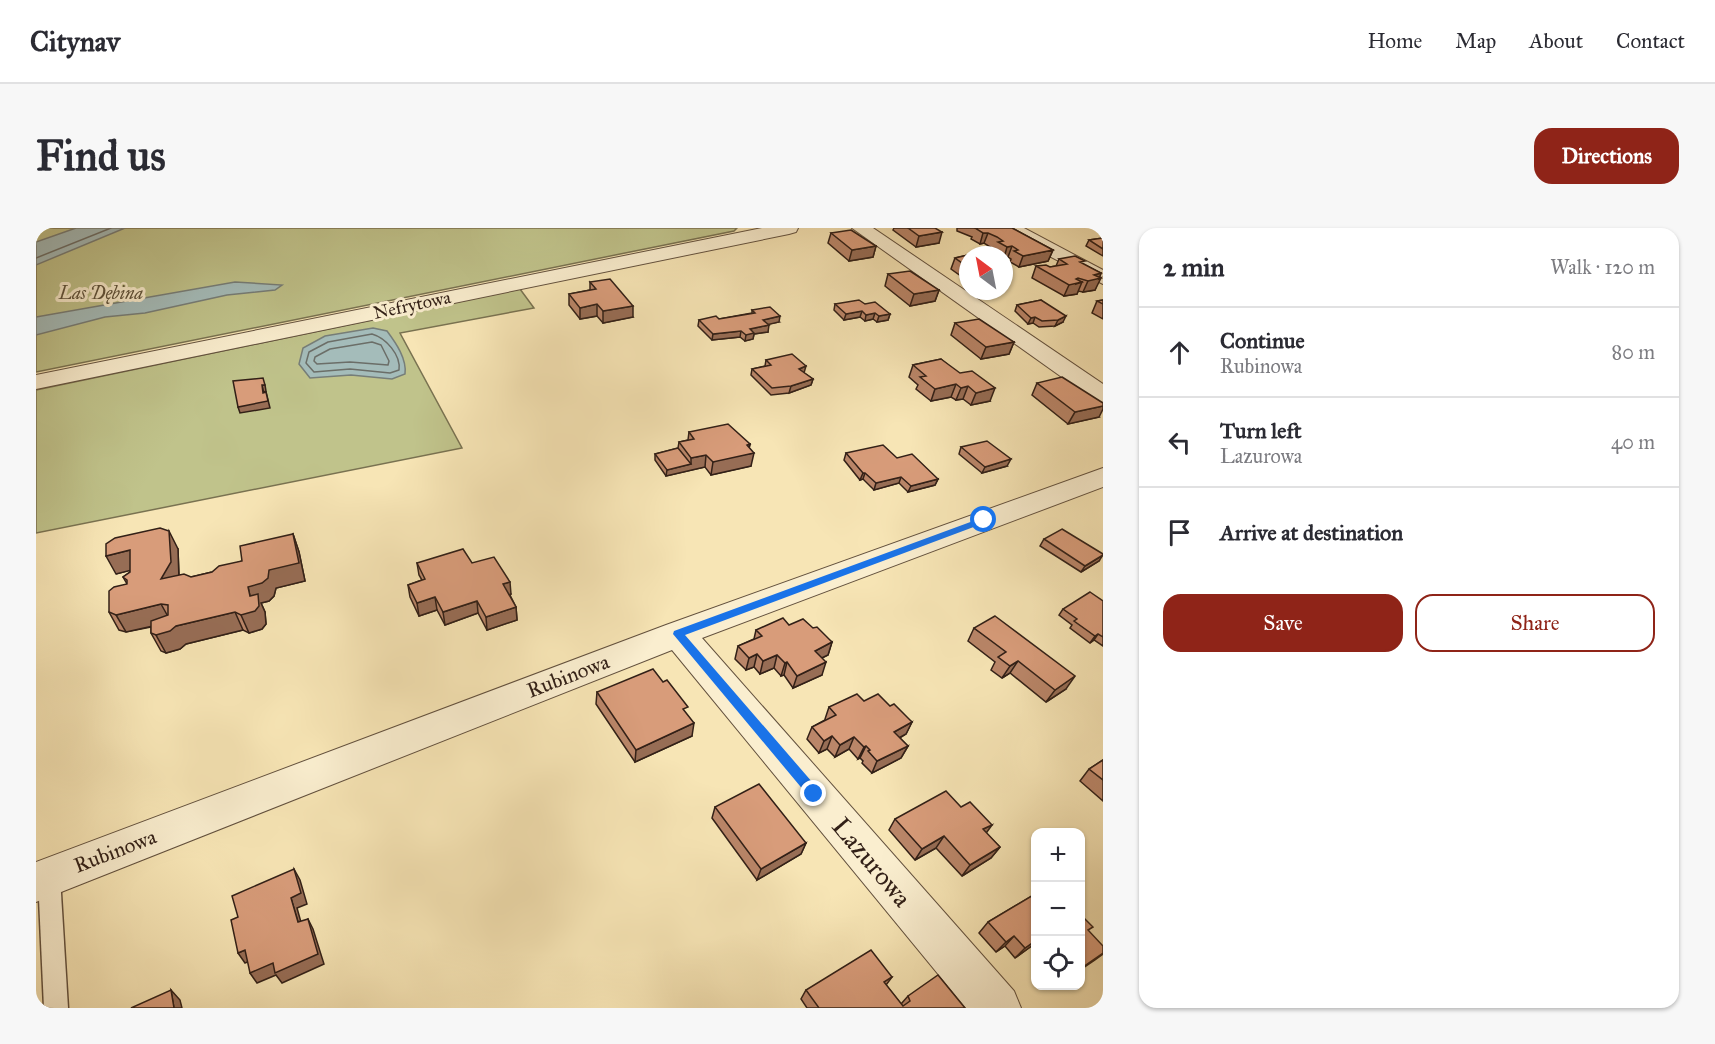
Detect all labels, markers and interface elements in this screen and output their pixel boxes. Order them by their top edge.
text: Citynav [30,24,120,59]
text: Home [1367,28,1422,54]
text: Map [1455,28,1496,54]
text: About [1529,28,1583,54]
text: Contact [1616,28,1685,54]
button: Directions [1534,128,1679,184]
text: Find us [36,130,166,182]
north arrow [959,246,1013,300]
text: 2 min [1163,251,1224,283]
text: Walk · 120 m [1550,255,1655,279]
park label: Las Dębina [58,282,143,304]
street label: Nefrytowa [371,286,453,324]
text: Continue [1220,327,1305,354]
icon: ahead [1163,336,1196,369]
text: 80 m [1612,340,1655,364]
text: Rubinowa [1220,354,1302,378]
text: Turn left [1220,417,1302,444]
icon: left [1163,426,1196,459]
text: 40 m [1611,430,1655,454]
text: Lazurowa [1220,444,1302,468]
route start [970,506,996,532]
icon: arrive [1163,516,1196,549]
text: Arrive at destination [1220,519,1403,546]
button: Save [1163,594,1403,652]
button: Share [1415,594,1655,652]
street label: Rubinowa [523,648,613,704]
route end [800,780,826,806]
street label: Lazurowa [825,811,919,913]
street label: Rubinowa [70,823,160,879]
map controls [1031,828,1085,990]
button: + [1031,828,1085,882]
button: − [1031,882,1085,936]
button: locate [1031,936,1085,990]

